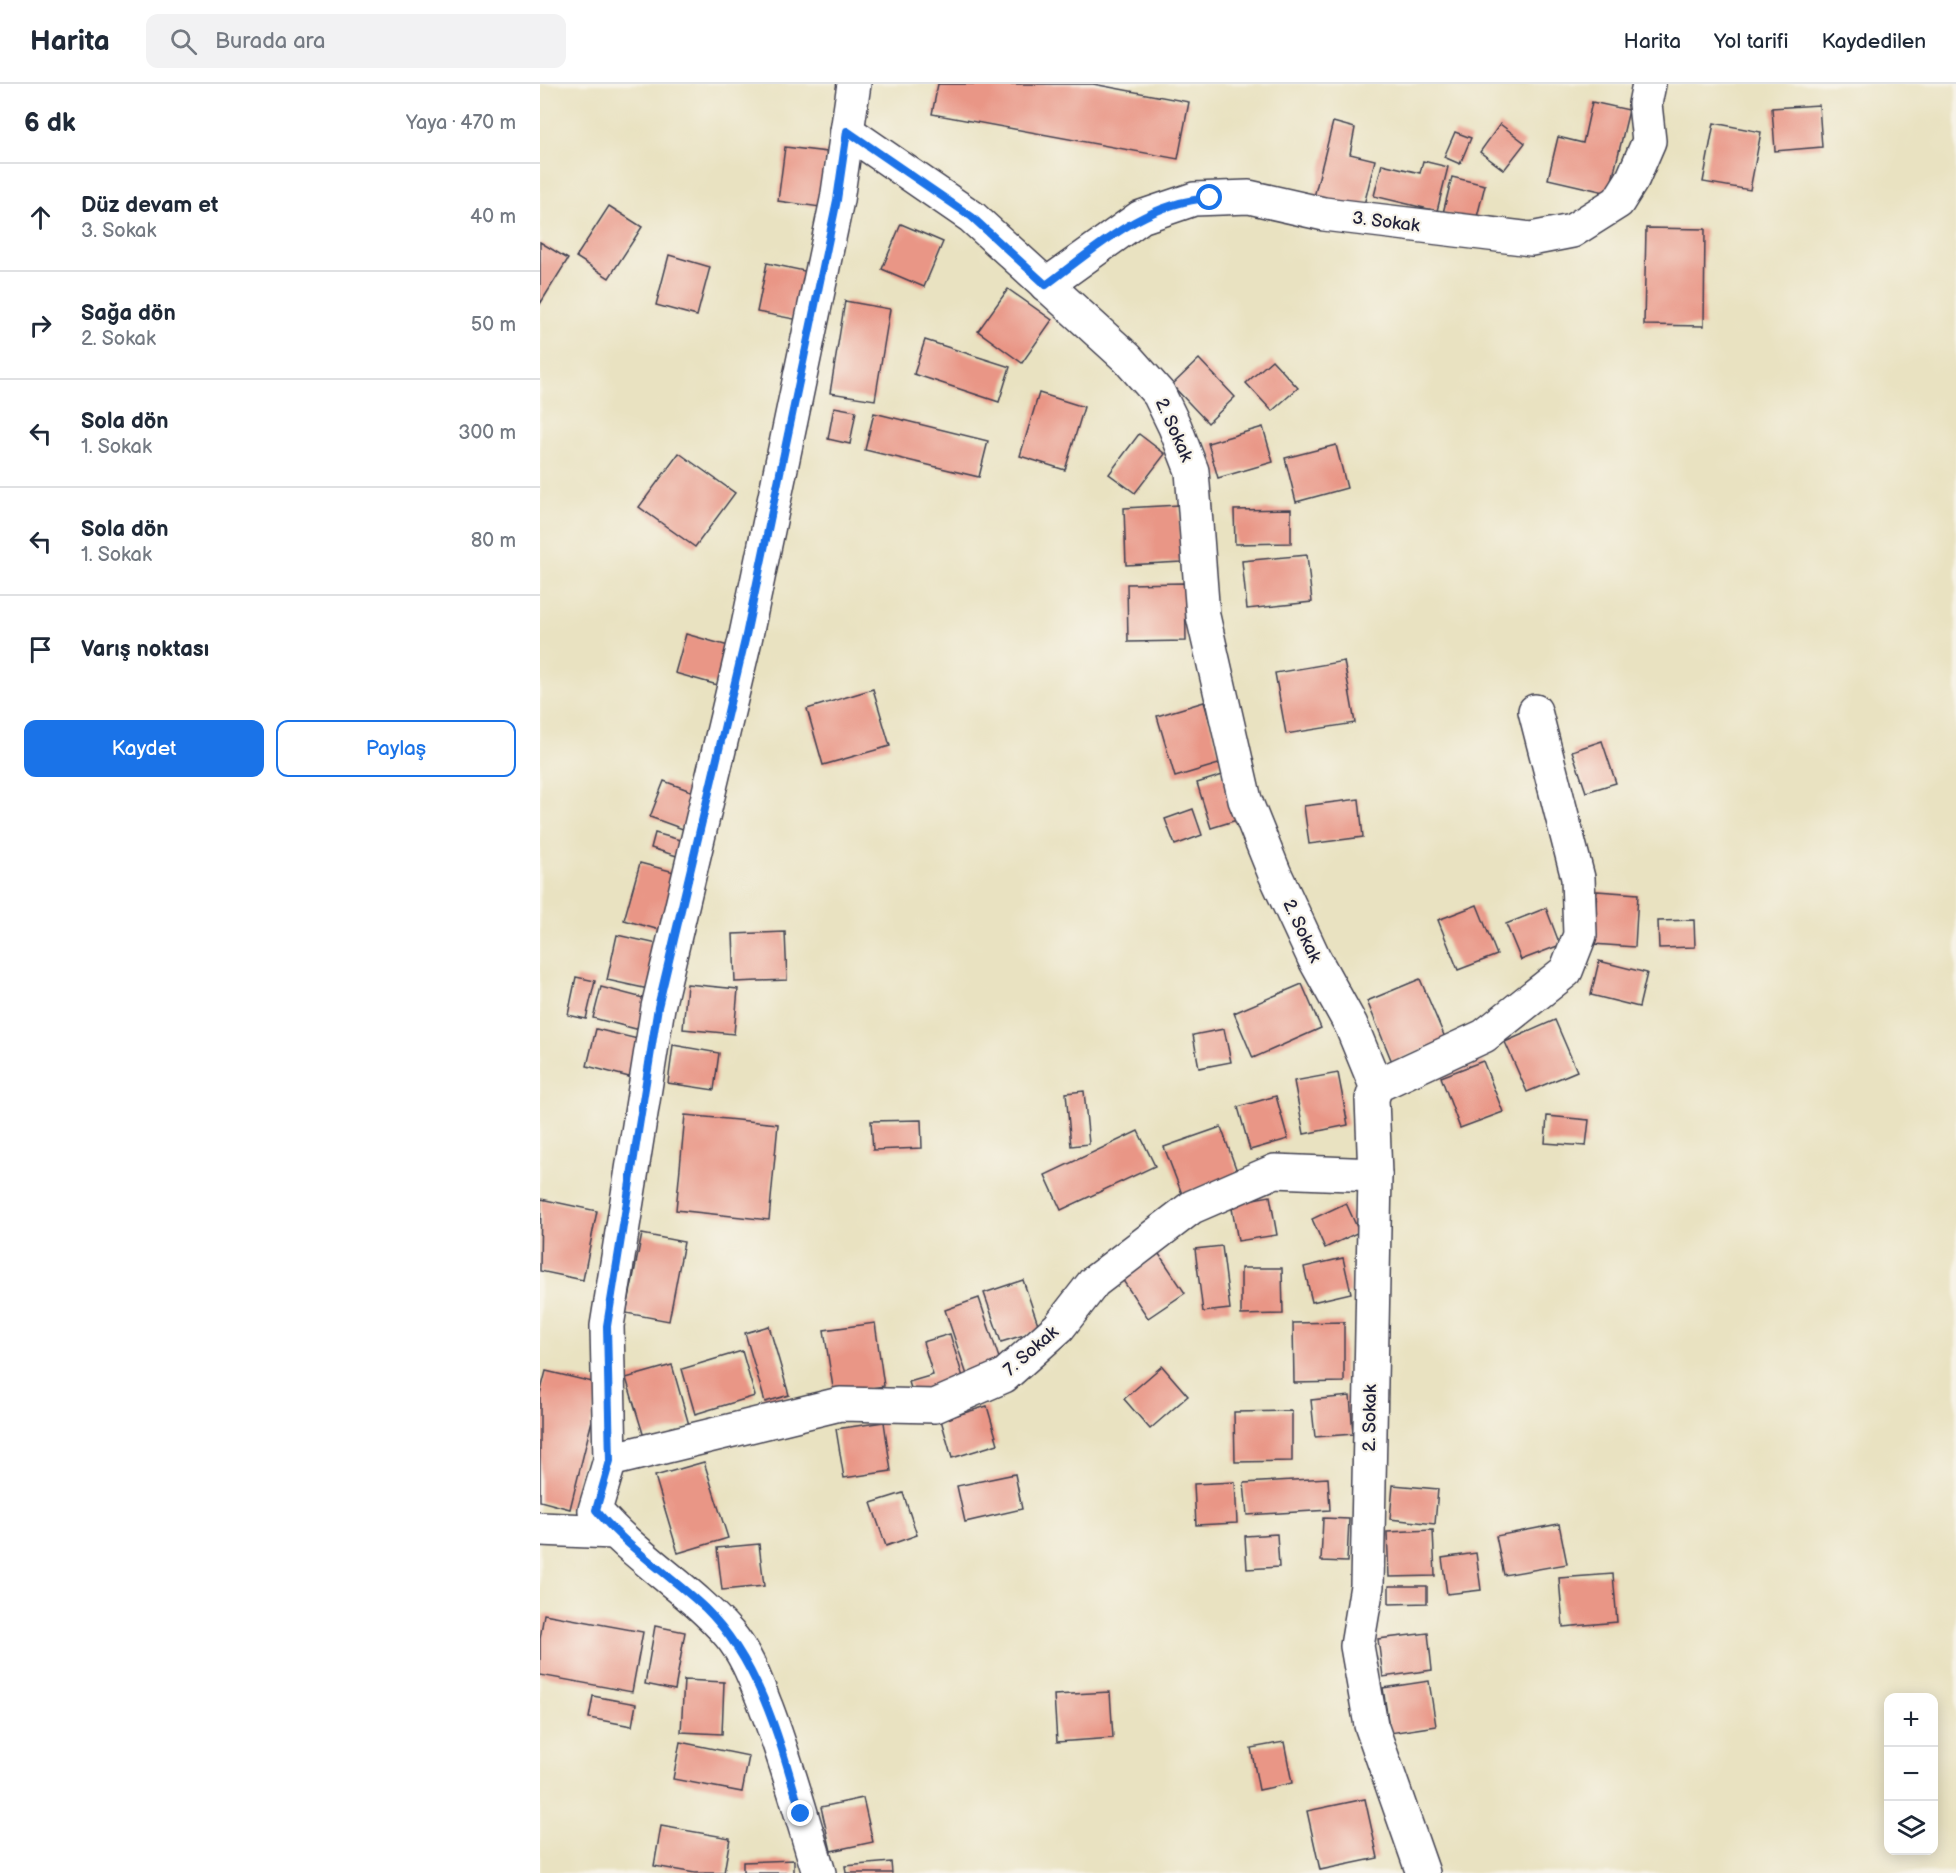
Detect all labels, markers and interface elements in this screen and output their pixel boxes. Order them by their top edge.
search box [146,14,566,68]
text: Harita [30,25,110,58]
icon: search [167,25,200,58]
text: Burada ara [215,28,326,55]
text: Harita [1624,29,1681,54]
text: Yol tarifi [1714,29,1789,54]
text: Kaydedilen [1822,29,1926,54]
text: 6 dk [24,108,76,139]
text: Yaya · 470 m [406,111,516,135]
route start [1196,184,1222,210]
text: Düz devam et [81,192,218,219]
icon: ahead [24,201,57,234]
text: 40 m [470,205,516,229]
street label: 3. Sokak [1351,207,1421,237]
text: 3. Sokak [81,219,156,243]
text: Sağa dön [81,300,176,327]
icon: right [24,309,57,342]
text: 50 m [471,313,516,337]
text: 2. Sokak [81,327,156,351]
street label: 2. Sokak [1151,395,1197,465]
text: Sola dön [81,408,169,435]
icon: left [24,417,57,450]
text: 300 m [458,421,516,445]
text: 1. Sokak [81,435,152,459]
text: Sola dön [81,516,169,543]
icon: left [24,525,57,558]
text: 80 m [471,529,516,553]
text: 1. Sokak [81,543,152,567]
icon: arrive [24,633,57,666]
text: Varış noktası [81,636,209,663]
button: Kaydet [24,720,264,777]
button: Paylaş [276,720,516,777]
street label: 2. Sokak [1278,896,1326,966]
street label: 7. Sokak [999,1321,1063,1380]
street label: 2. Sokak [1359,1384,1381,1452]
map controls [1884,1693,1938,1855]
button: + [1884,1693,1938,1747]
button: − [1884,1747,1938,1801]
route end [787,1800,813,1826]
button: layers [1884,1801,1938,1855]

